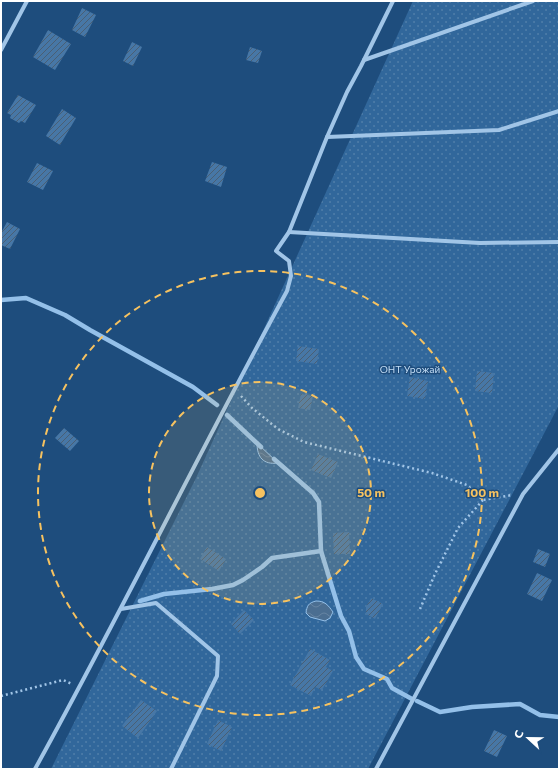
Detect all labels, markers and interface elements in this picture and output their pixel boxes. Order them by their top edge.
park label: ОНТ Урожай [380,363,440,375]
text: 50 m [357,485,385,499]
text: 100 m [465,485,499,499]
centre of rings [253,486,267,500]
north arrow [508,718,548,758]
text: С [511,728,526,740]

